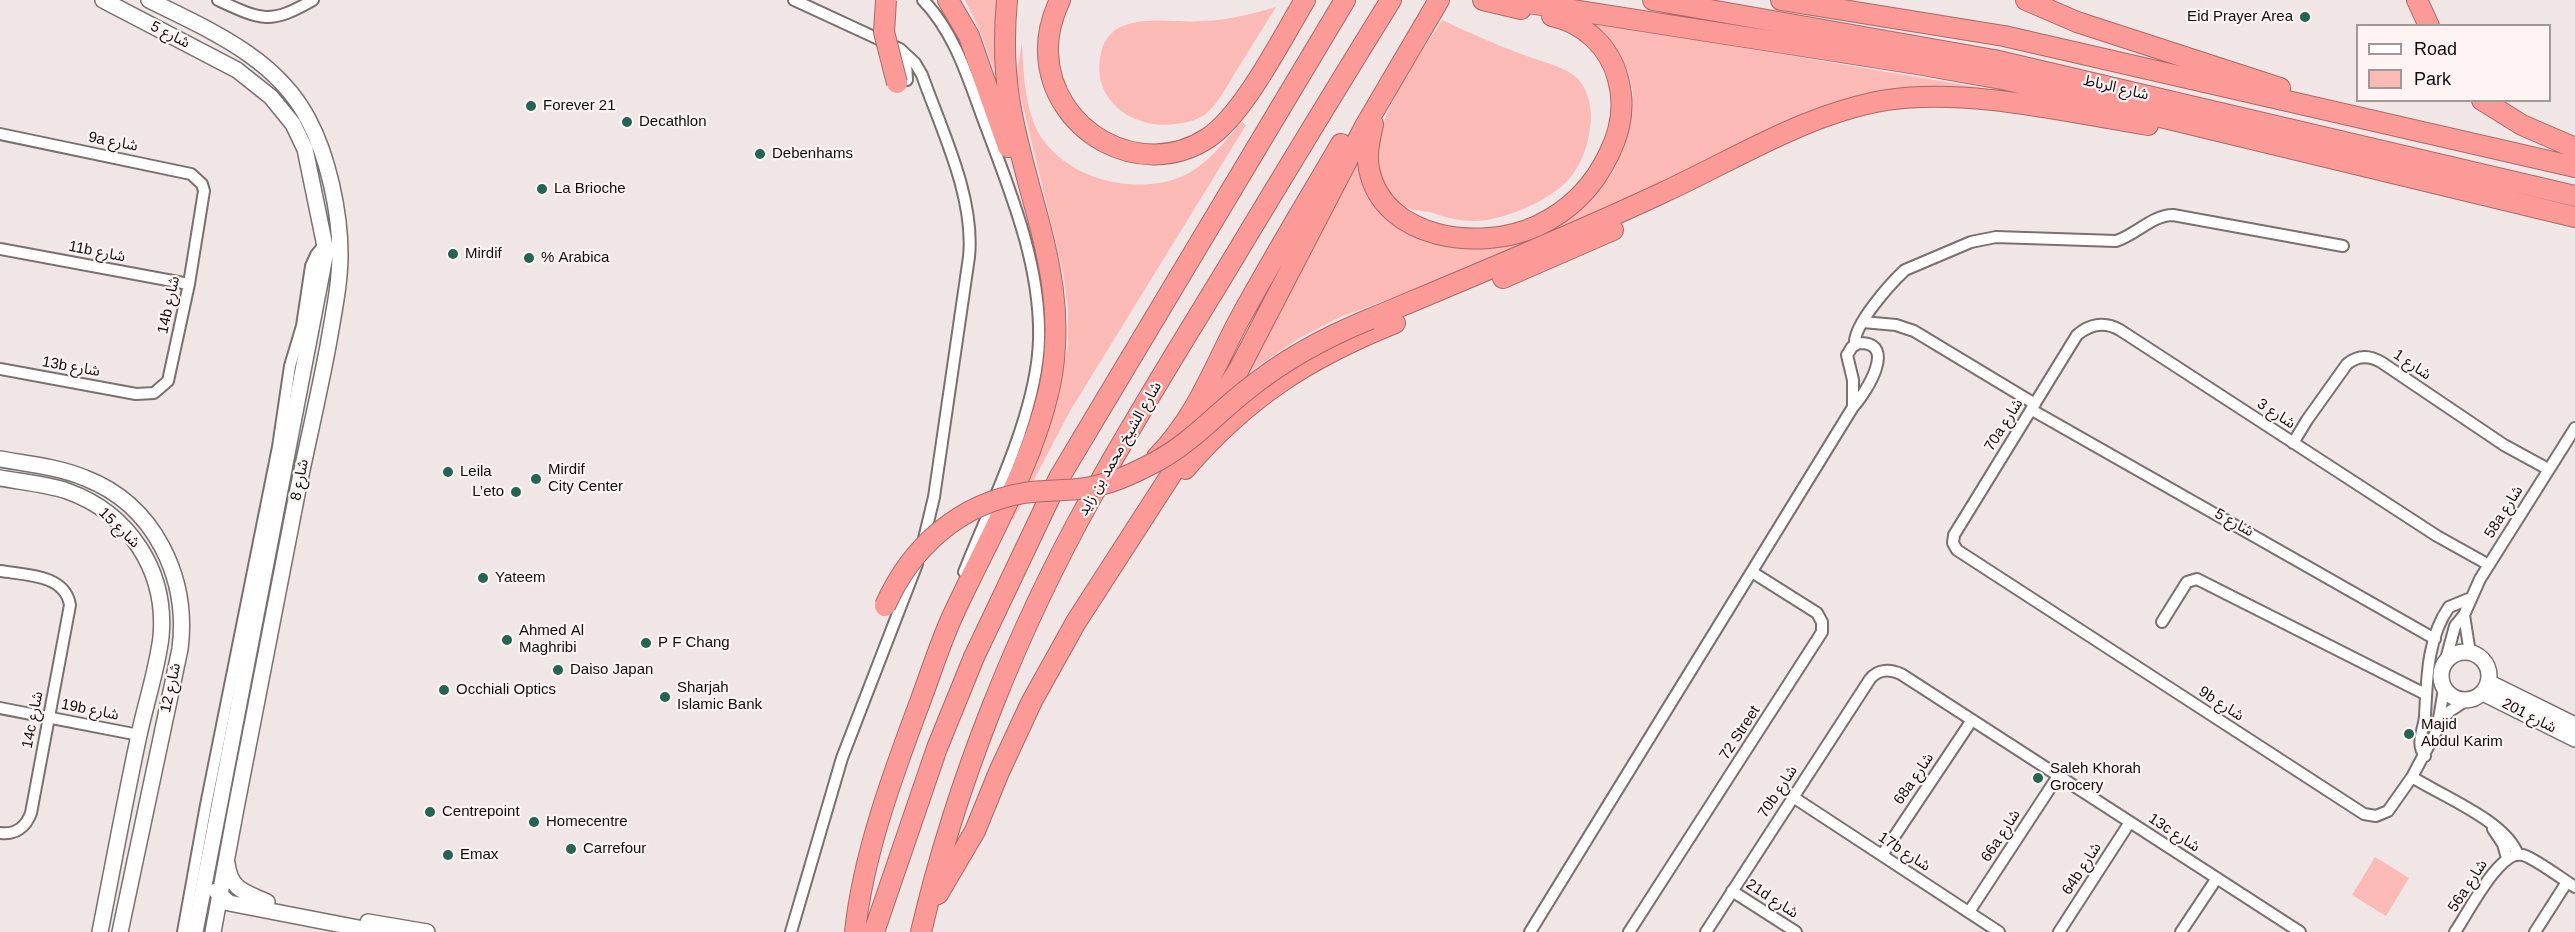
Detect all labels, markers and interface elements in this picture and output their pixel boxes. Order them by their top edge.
place label: Eid Prayer Area [2187,8,2293,26]
marker: Eid Prayer Area [2298,10,2312,24]
street label: شارع 5 [147,18,193,52]
legend [2356,24,2551,102]
text: Road [2414,39,2457,59]
text: Park [2414,69,2451,89]
street label: شارع الرباط [2082,72,2150,104]
place label: Forever 21 [543,97,616,115]
marker: Forever 21 [524,99,538,113]
place label: Decathlon [639,113,707,131]
marker: Decathlon [620,115,634,129]
street label: 9a شارع [87,128,139,156]
place label: Debenhams [772,145,853,163]
marker: Debenhams [753,147,767,161]
place label: La Brioche [554,180,626,198]
marker: La Brioche [535,182,549,196]
street label: 11b شارع [67,238,127,266]
place label: Mirdif [465,245,502,263]
marker: Mirdif [446,247,460,261]
place label: % Arabica [541,249,609,267]
marker: % Arabica [522,251,536,265]
street label: 14b شارع [154,275,184,335]
street label: شارع 1 [2390,346,2434,384]
street label: 13b شارع [41,353,101,381]
street label: شارع الشيخ محمد بن زايد [1074,379,1166,519]
street label: 70a شارع [1981,395,2027,455]
street label: شارع 3 [2254,395,2298,433]
street label: شارع 8 [287,458,313,502]
place label: Mirdif City Center [548,461,623,496]
place label: Leila [460,463,492,481]
marker: Leila [441,465,455,479]
marker: Mirdif City Center [529,472,543,486]
street label: 58a شارع [2481,482,2527,542]
place label: L’eto [472,483,504,501]
marker: L’eto [509,485,523,499]
street label: شارع 15 [95,504,143,552]
street label: شارع 5 [2211,505,2257,541]
place label: Yateem [495,569,546,587]
marker: Yateem [476,571,490,585]
place label: Ahmed Al Maghribi [519,622,584,657]
marker: Ahmed Al Maghribi [500,633,514,647]
place label: P F Chang [658,634,730,652]
marker: P F Chang [639,636,653,650]
place label: Daiso Japan [570,661,653,679]
street label: شارع 12 [157,662,185,714]
marker: Daiso Japan [551,663,565,677]
place label: Sharjah Islamic Bank [677,679,762,714]
place label: Occhiali Optics [456,681,556,699]
marker: Occhiali Optics [437,683,451,697]
street label: 9b شارع [2195,683,2247,725]
street label: 14c شارع [19,690,47,750]
marker: Sharjah Islamic Bank [658,690,672,704]
street label: شارع 201 [2499,695,2559,737]
street label: 19b شارع [60,696,120,724]
street label: 72 Street [1716,703,1764,763]
place label: Majid Abdul Karim [2421,716,2503,751]
marker: Majid Abdul Karim [2402,727,2416,741]
street label: 68a شارع [1890,750,1938,808]
place label: Saleh Khorah Grocery [2050,760,2141,795]
street label: 70b شارع [1755,763,1801,821]
marker: Saleh Khorah Grocery [2031,771,2045,785]
place label: Centrepoint [442,803,520,821]
marker: Centrepoint [423,805,437,819]
street label: 66a شارع [1978,807,2024,865]
street label: 13c شارع [2145,810,2203,856]
place label: Homecentre [546,813,628,831]
marker: Homecentre [527,815,541,829]
street label: 17b شارع [1875,829,1933,875]
place label: Carrefour [583,840,646,858]
street label: 64b شارع [2059,840,2105,898]
marker: Carrefour [564,842,578,856]
place label: Emax [460,846,498,864]
marker: Emax [441,848,455,862]
street label: 56a شارع [2445,857,2491,915]
street label: 21d شارع [1743,876,1801,922]

